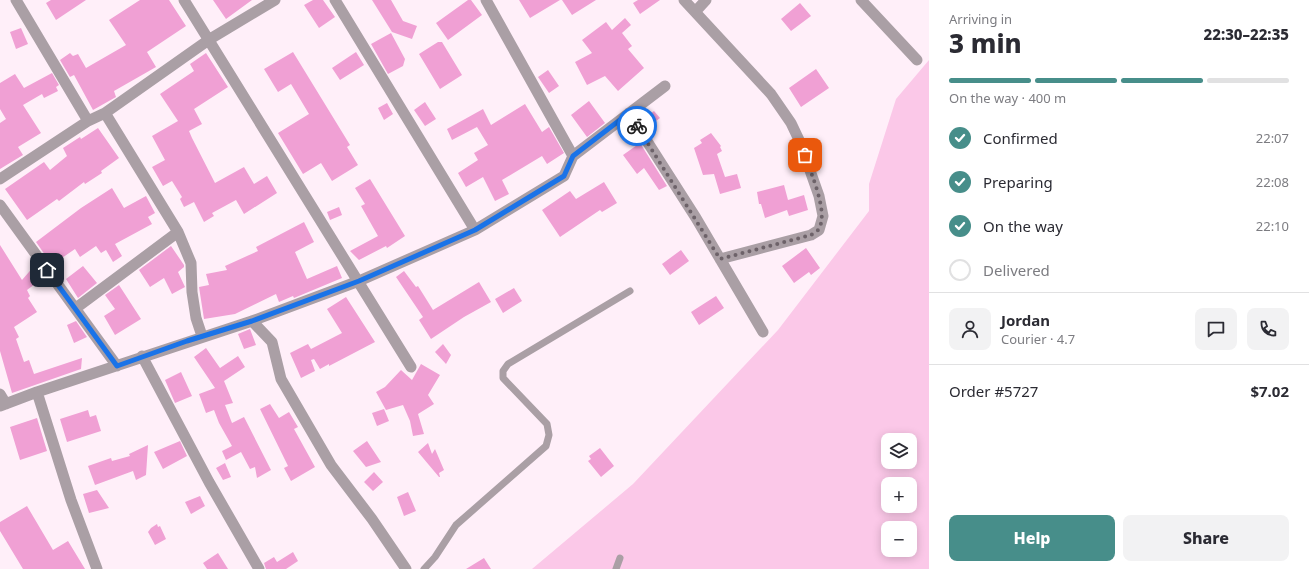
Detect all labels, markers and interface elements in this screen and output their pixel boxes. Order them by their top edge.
text: Arriving in [949,10,1012,28]
text: 22:30–22:35 [1204,24,1289,44]
text: 3 min [949,25,1022,61]
text: On the way · 400 m [949,89,1066,107]
courier [617,106,657,146]
icon: bike [626,115,648,137]
icon: check [949,127,971,149]
text: Confirmed [983,128,1058,148]
text: 22:07 [1256,129,1289,147]
pin [788,138,822,172]
icon: bag [794,144,816,166]
icon: check [949,171,971,193]
text: Preparing [983,172,1053,192]
text: 22:08 [1256,173,1289,191]
icon: check [949,215,971,237]
text: On the way [983,216,1063,236]
text: 22:10 [1256,217,1289,235]
pin [30,253,64,287]
icon: home [36,259,58,281]
text: Delivered [983,260,1050,280]
button: person [949,308,991,350]
button: chat [1195,308,1237,350]
button: phone [1247,308,1289,350]
text: Jordan [1001,310,1050,330]
text: Courier · 4.7 [1001,330,1075,348]
text: Order #5727 [949,381,1038,401]
text: $7.02 [1250,381,1289,401]
map controls [881,433,917,557]
button: layers [881,433,917,469]
button: + [881,477,917,513]
button: Help [949,515,1115,561]
button: Share [1123,515,1289,561]
button: − [881,521,917,557]

